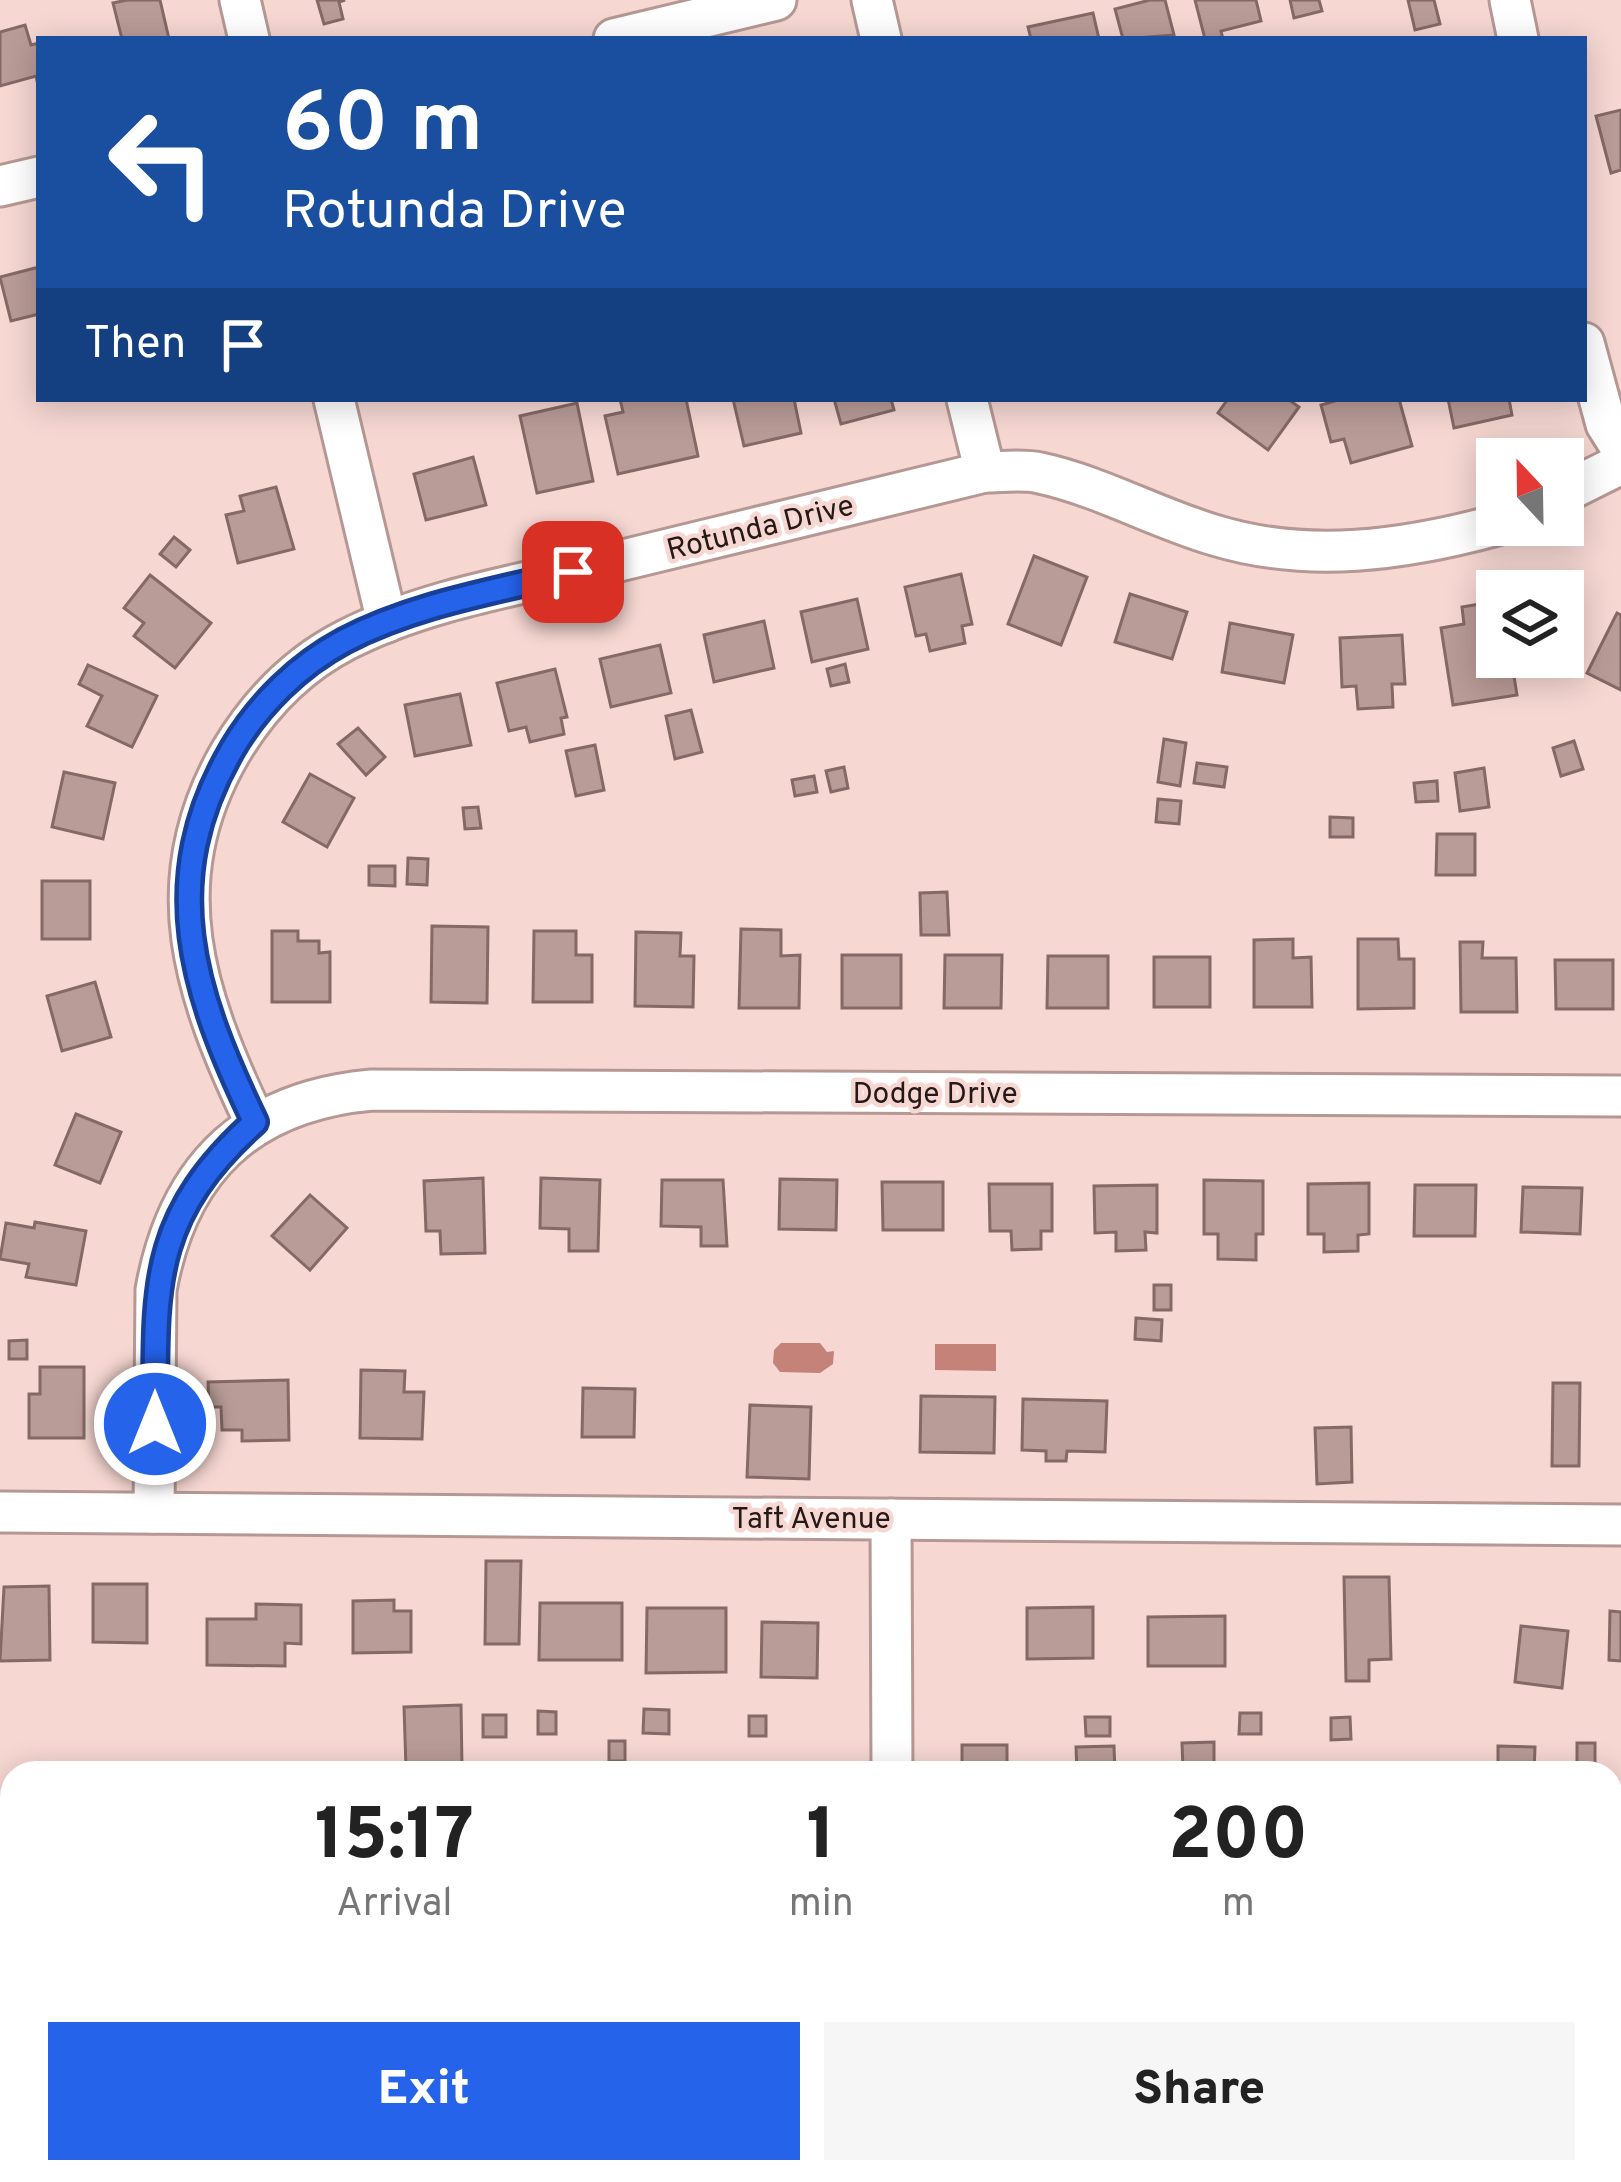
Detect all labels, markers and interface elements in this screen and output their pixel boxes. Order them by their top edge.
text: 60 m [282,75,483,181]
icon: left [84,84,240,240]
text: Rotunda Drive [282,179,627,248]
icon: arrive [210,312,276,378]
text: Then [84,317,186,374]
north arrow [1476,438,1584,546]
map controls [1476,438,1584,678]
street label: Rotunda Drive [663,488,858,571]
pin [522,521,624,623]
icon: arrive [540,539,606,605]
button: layers [1476,570,1584,678]
street label: Dodge Drive [852,1077,1018,1114]
position arrow [92,1361,218,1487]
street label: Taft Avenue [731,1502,891,1539]
text: 15:17 [315,1793,474,1885]
text: 1 [806,1793,836,1885]
text: 200 [1168,1793,1308,1885]
text: Arrival [336,1881,452,1930]
text: min [789,1881,854,1930]
text: m [1222,1881,1255,1930]
button: Exit [48,2022,800,2160]
button: Share [824,2022,1575,2160]

